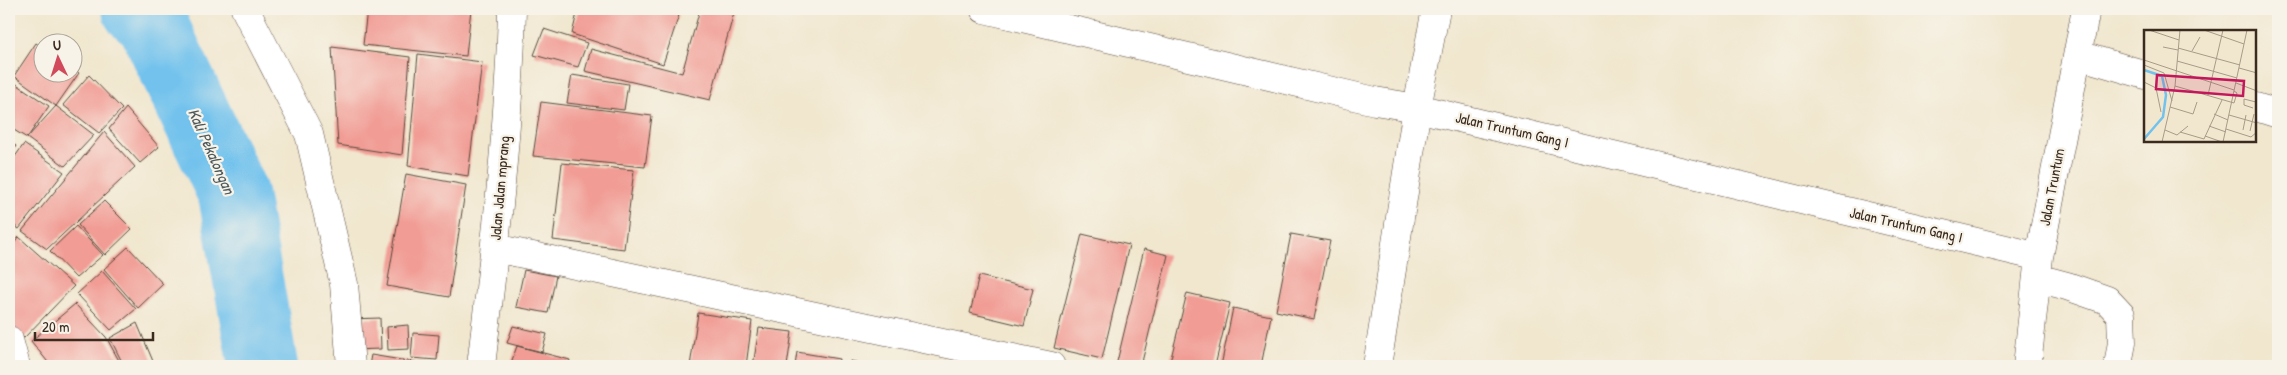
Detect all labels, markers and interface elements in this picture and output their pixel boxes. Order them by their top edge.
inset map [2144,30,2257,142]
north arrow [32,32,82,82]
text: U [53,35,62,54]
water label: Kali Pekalongan [183,105,241,199]
street label: Jalan Truntum Gang I [1454,106,1571,153]
street label: Jalan Jalan mprang [484,135,515,241]
street label: Jalan Truntum [2034,146,2069,227]
street label: Jalan Truntum Gang I [1848,201,1965,248]
scale bar [35,310,152,342]
text: 20 m [42,316,69,337]

